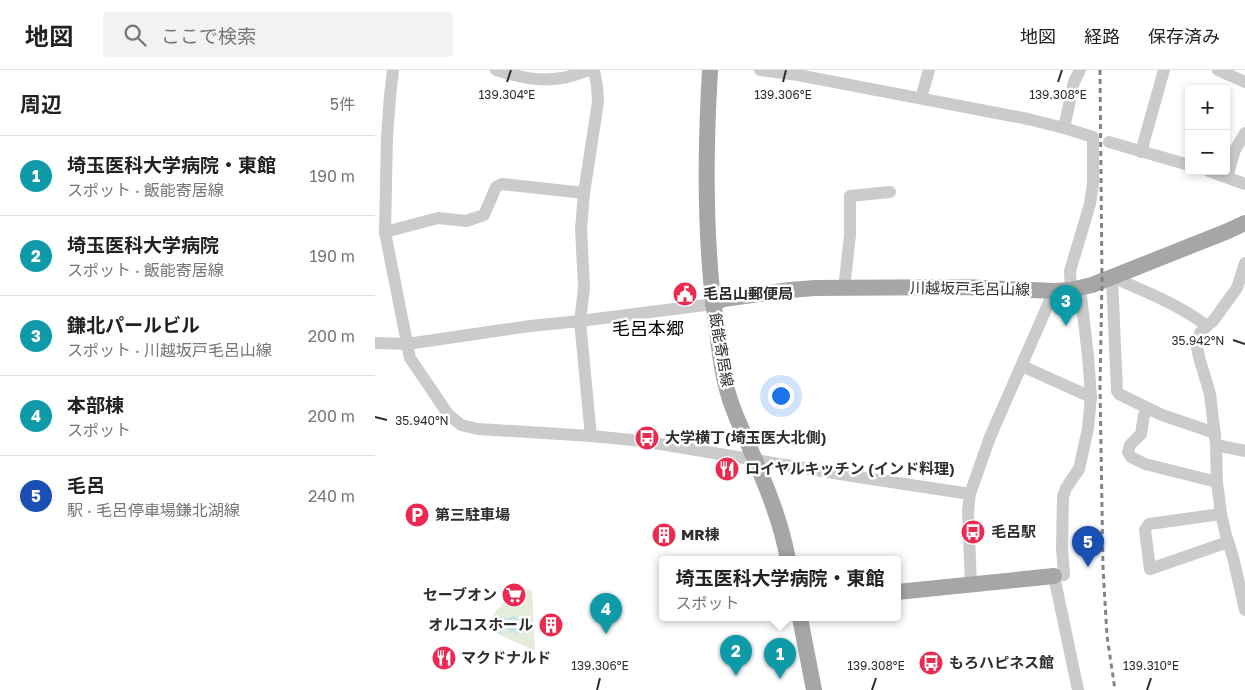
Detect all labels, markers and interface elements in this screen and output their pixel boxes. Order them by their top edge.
search box [103,12,453,57]
text: 地図 [25,21,73,50]
icon: search [121,21,149,49]
text: ここで検索 [161,24,256,47]
text: 地図 [1020,25,1056,47]
text: 経路 [1084,25,1120,47]
text: 保存済み [1148,25,1220,47]
map controls [1185,85,1230,175]
button: + [1185,85,1230,130]
text: 139.304°E [479,87,535,102]
text: 139.306°E [754,87,812,102]
text: 139.308°E [1029,87,1087,102]
text: 周辺 [20,91,62,117]
text: 5件 [330,94,355,114]
button: − [1185,130,1230,175]
text: 埼玉医科大学病院・東館 [67,153,276,176]
text: 1 [32,166,40,186]
text: 190 m [309,166,355,186]
text: スポット · 飯能寄居線 [67,180,224,200]
text: 埼玉医科大学病院 [67,233,219,256]
text: 2 [31,246,41,266]
text: 190 m [309,246,355,266]
text: スポット · 飯能寄居線 [67,260,224,280]
street label: 川越坂戸毛呂山線 [910,278,1030,298]
public building icon: 毛呂山郵便局 [672,281,698,307]
place label: 毛呂山郵便局 [703,284,793,302]
pin: 3 [1050,285,1082,326]
street label: 飯能寄居線 [707,311,737,388]
text: 鎌北パールビル [67,313,200,336]
district label: 毛呂本郷 [612,317,684,339]
text: 3 [31,326,41,346]
text: 200 m [308,326,355,346]
text: 35.942°N [1172,333,1224,348]
text: スポット · 川越坂戸毛呂山線 [67,340,272,360]
your location [768,383,794,409]
text: 本部棟 [67,393,124,416]
text: 4 [31,406,41,426]
text: 200 m [308,406,355,426]
text: 35.940°N [395,413,449,428]
text: スポット [67,420,131,440]
bus stop icon: 大学横丁(埼玉医大北側) [634,425,660,451]
place label: 大学横丁(埼玉医大北側) [665,428,826,446]
restaurant icon: ロイヤルキッチン (インド料理) [714,456,740,482]
place label: ロイヤルキッチン (インド料理) [745,459,955,477]
text: 毛呂 [67,473,105,496]
text: 5 [31,486,41,506]
text: 240 m [308,486,355,506]
text: 駅 · 毛呂停車場鎌北湖線 [67,500,240,520]
parking icon: 第三駐車場 [404,502,430,528]
place label: 第三駐車場 [435,505,510,523]
bus stop icon: 毛呂駅 [960,519,986,545]
building icon: MR棟 [651,522,677,548]
place label: 毛呂駅 [991,522,1036,540]
place label: MR棟 [681,525,720,543]
pin: 5 [1072,526,1104,567]
popup [659,556,901,621]
text: 埼玉医科大学病院・東館 [675,566,885,589]
supermarket icon: セーブオン [501,582,527,608]
place label: セーブオン [423,585,497,603]
pin: 4 [590,593,622,634]
text: スポット [675,593,740,613]
building icon: オルコスホール [538,612,564,638]
place label: オルコスホール [428,615,533,633]
pin: 2 [720,635,752,676]
pin: 1 [764,638,796,679]
restaurant icon: マクドナルド [431,645,457,671]
place label: マクドナルド [461,648,551,666]
bus stop icon: もろハピネス館 [918,650,944,676]
place label: もろハピネス館 [949,653,1054,671]
text: 139.306°E [571,658,629,673]
text: 139.308°E [847,658,905,673]
text: 139.310°E [1123,658,1179,673]

